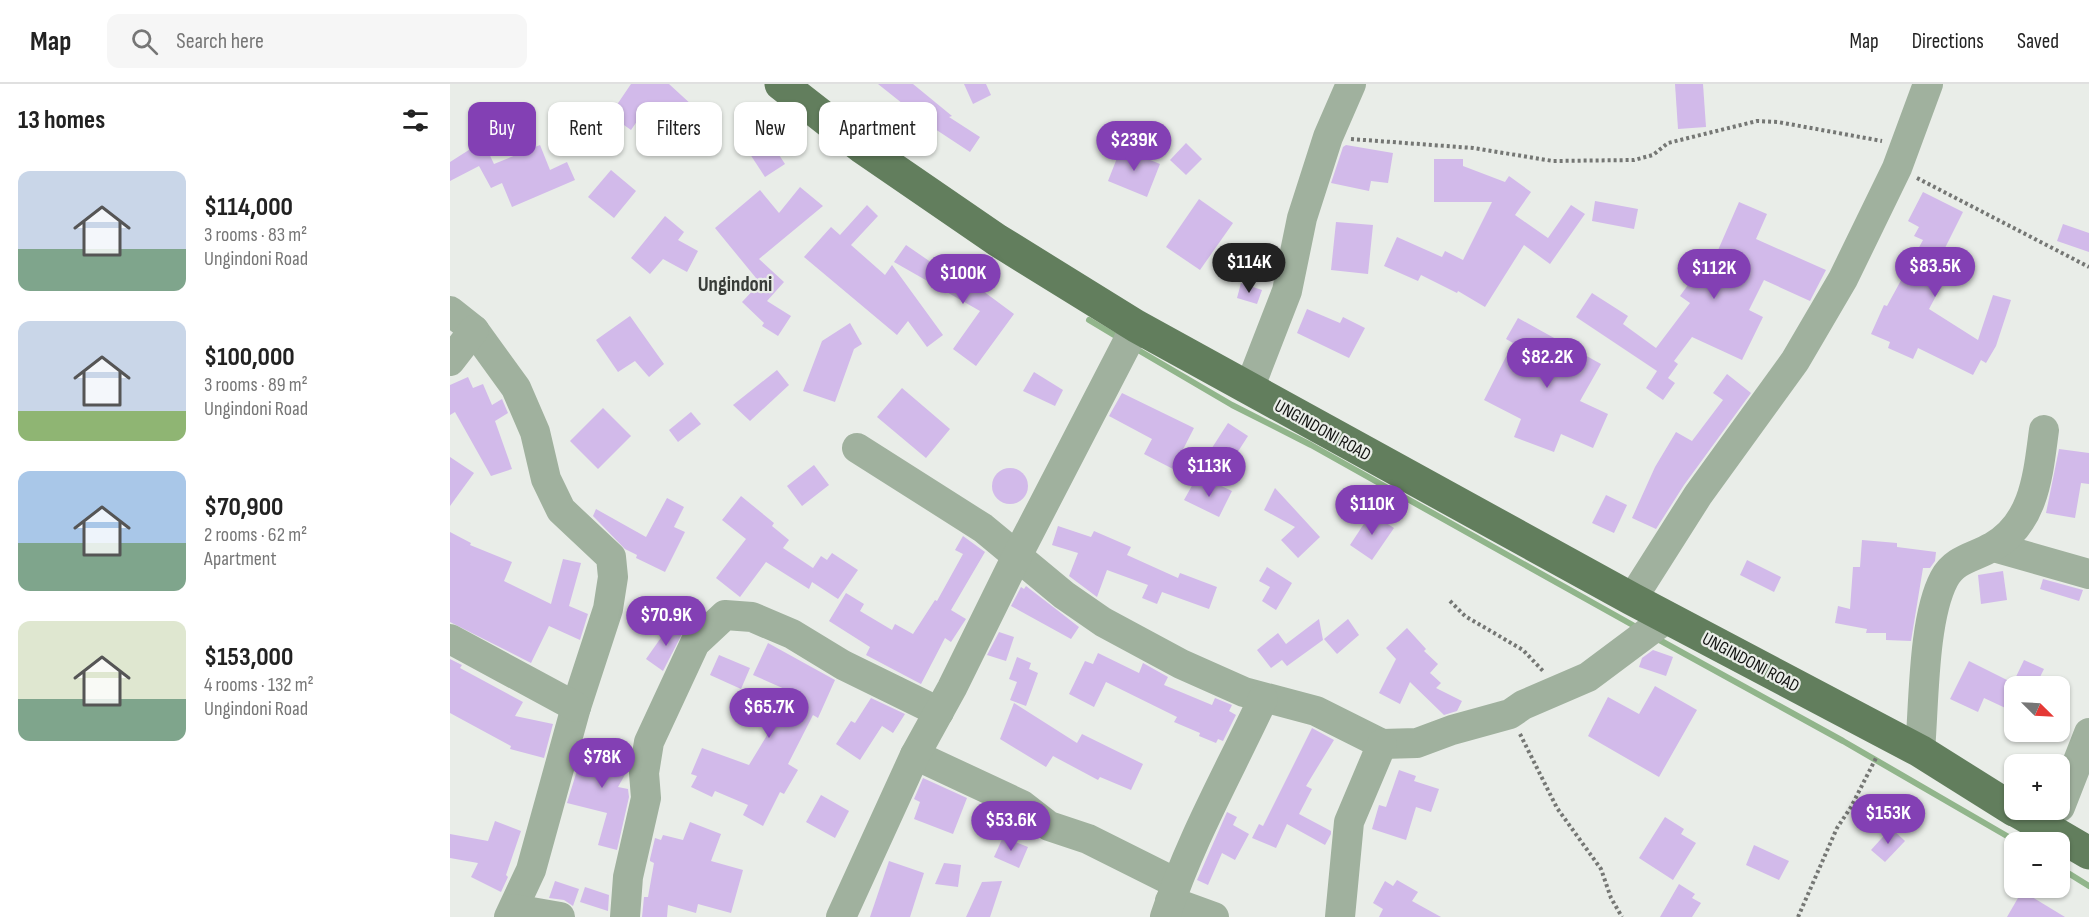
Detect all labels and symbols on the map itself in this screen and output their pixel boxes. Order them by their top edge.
pin: $239K [1092,121,1176,172]
pin: $114K [1207,243,1291,294]
pin: $83.5K [1886,247,1984,298]
pin: $112K [1672,249,1756,300]
pin: $100K [921,254,1005,305]
district label: Ungindoni [698,272,772,297]
pin: $82.2K [1498,338,1596,389]
street label: UNGINDONI ROAD [1271,395,1375,466]
pin: $113K [1167,447,1251,498]
pin: $110K [1330,485,1414,536]
pin: $70.9K [617,596,715,647]
street label: UNGINDONI ROAD [1699,628,1803,697]
north arrow [2004,676,2070,742]
pin: $65.7K [720,688,818,739]
pin: $78K [566,738,638,789]
pin: $153K [1846,794,1930,845]
pin: $53.6K [962,801,1060,852]

